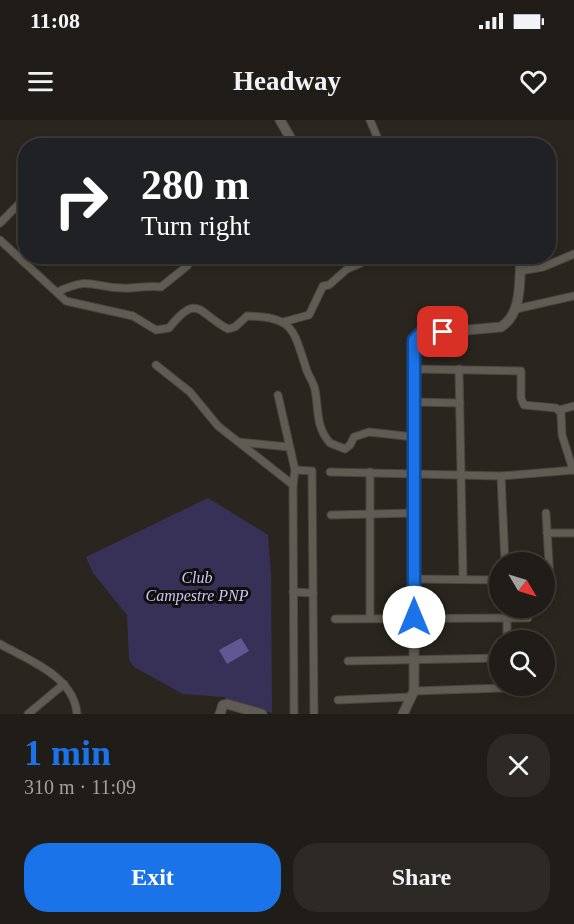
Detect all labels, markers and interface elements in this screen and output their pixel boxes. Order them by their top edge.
text: 11:08 [30,8,80,33]
icon: menu [24,65,57,98]
icon: heart [517,65,550,98]
text: Headway [233,66,341,96]
icon: right [42,162,120,240]
text: 280 m [141,162,250,208]
text: Turn right [141,211,250,241]
pin [417,306,468,357]
icon: arrive [426,315,459,348]
north arrow [489,552,555,618]
map controls [489,552,555,696]
park label: Club Campestre PNP [146,569,249,605]
position arrow [382,585,446,649]
button: search [489,630,555,696]
text: 1 min [24,733,111,773]
button: close [487,734,550,797]
text: 310 m · 11:09 [24,776,136,798]
button: Exit [24,843,281,912]
button: Share [293,843,550,912]

